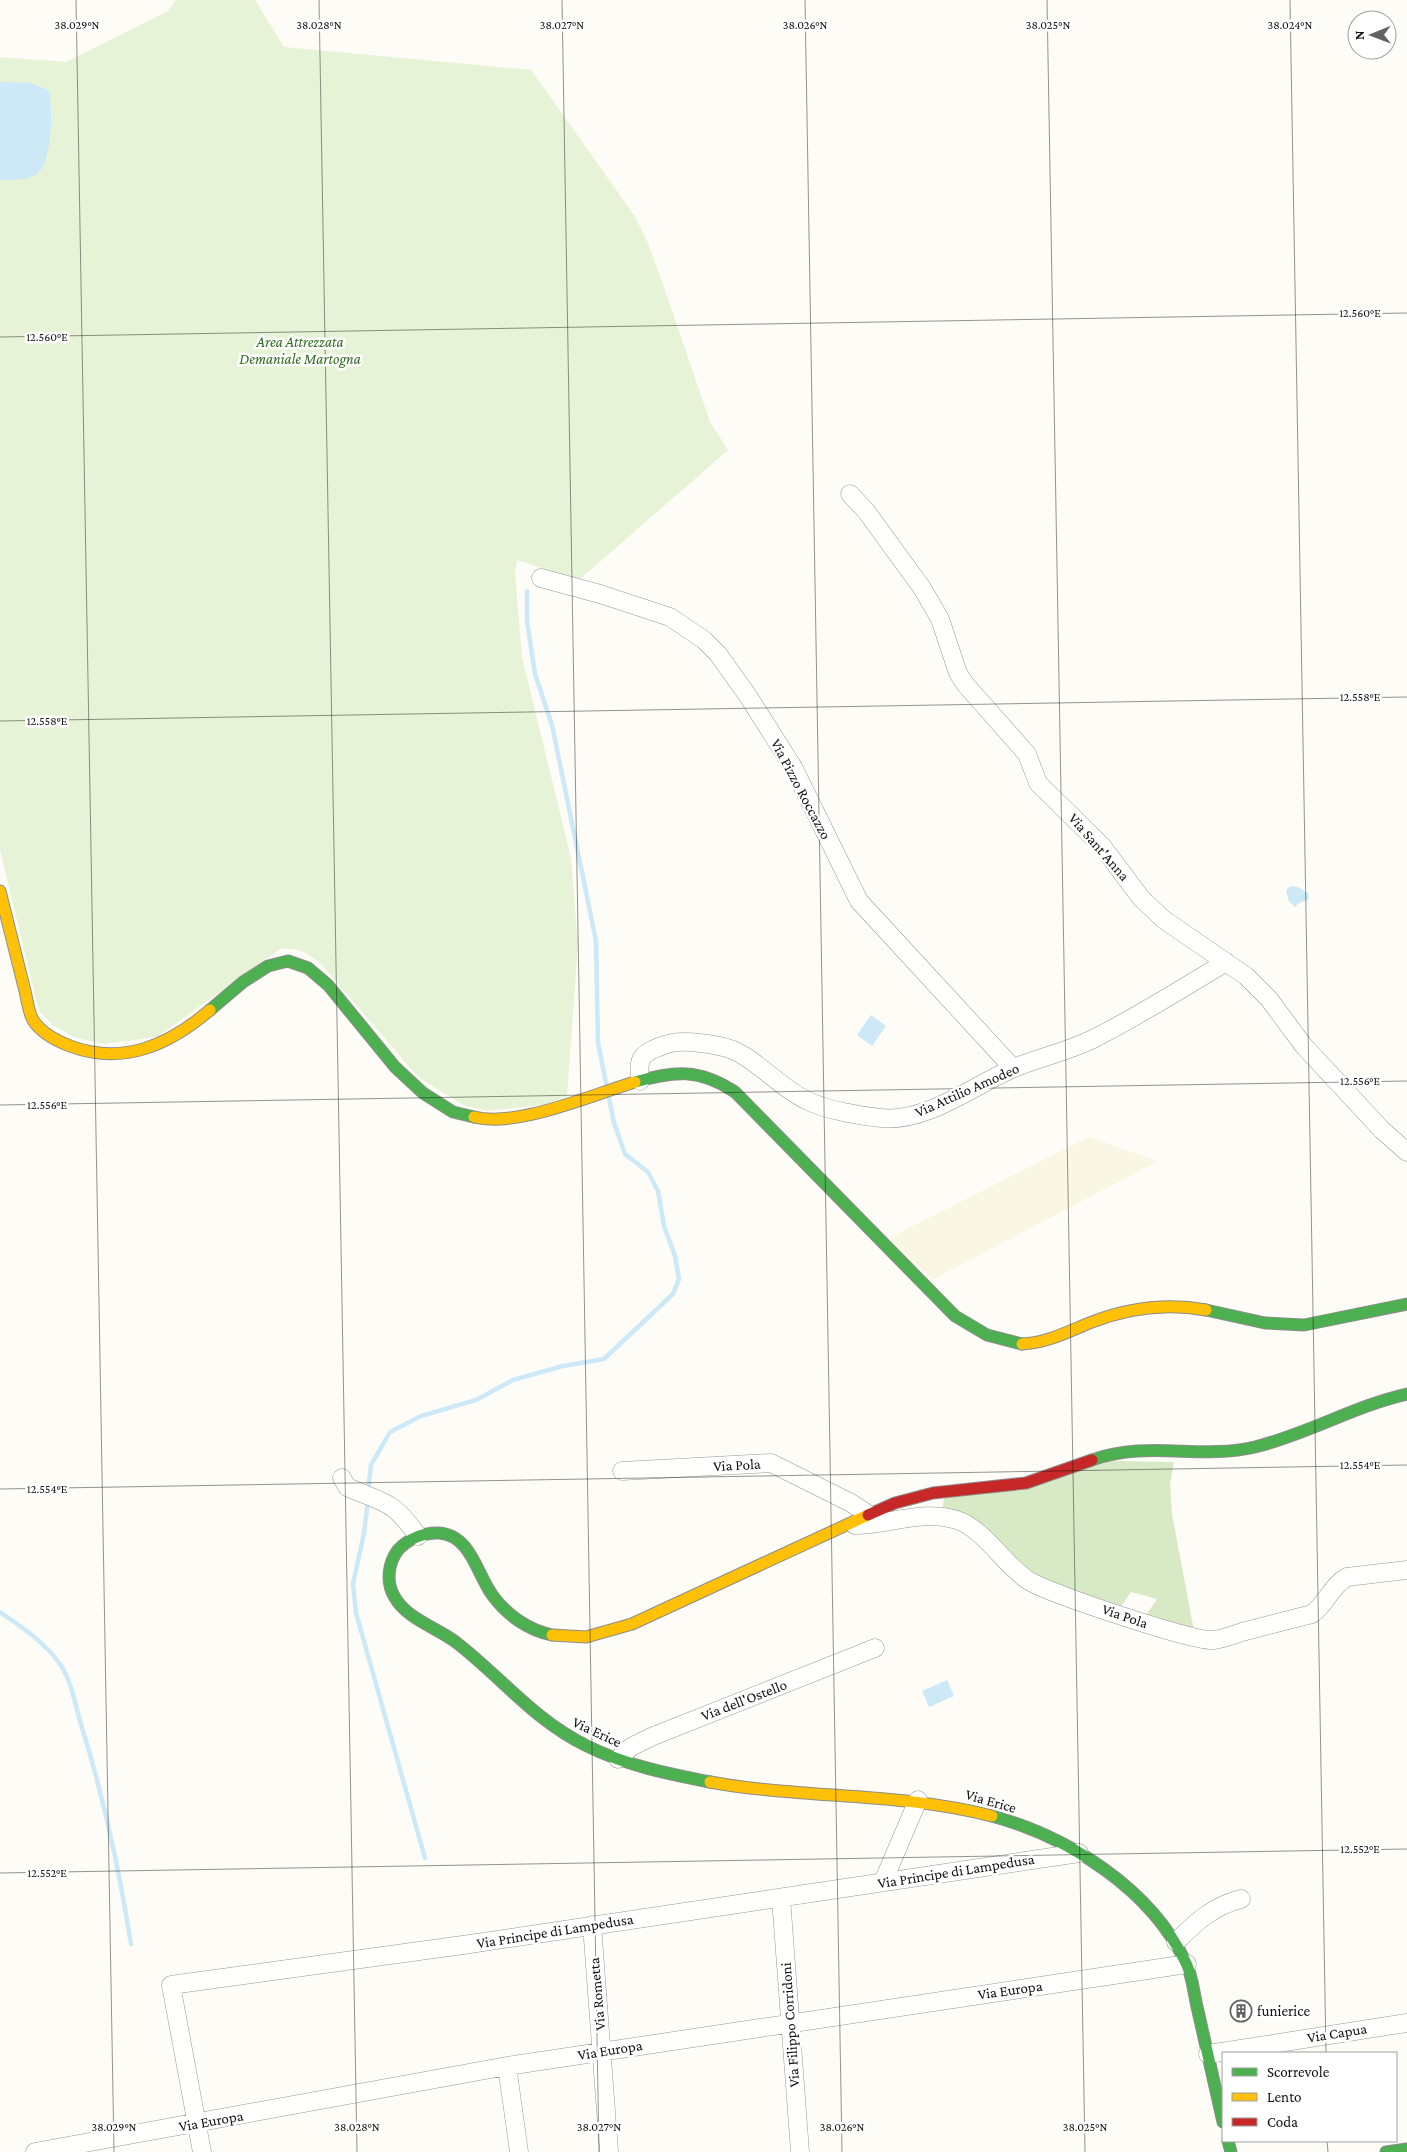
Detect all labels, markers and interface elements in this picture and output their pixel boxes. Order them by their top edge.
north arrow [1347,10,1397,60]
text: 38.029°N [54,18,100,32]
text: 38.028°N [296,18,342,32]
text: 38.027°N [540,18,584,32]
text: 38.026°N [783,18,827,32]
text: 38.025°N [1026,18,1070,32]
text: 38.024°N [1267,18,1313,32]
text: N [1351,30,1367,40]
text: 12.560°E [1339,306,1381,320]
text: 12.560°E [26,330,68,344]
park label: Area Attrezzata Demaniale Martogna [239,334,361,368]
text: 12.558°E [1340,690,1381,704]
text: 12.558°E [27,714,68,728]
street label: Via Pizzo Roccazzo [768,736,834,842]
street label: Via Sant'Anna [1065,810,1133,884]
street label: Via Attilio Amodeo [912,1060,1022,1120]
text: 12.556°E [1340,1074,1380,1088]
text: 12.556°E [27,1098,67,1112]
street label: Via Pola [713,1456,761,1474]
text: 12.554°E [1340,1458,1381,1472]
text: 12.554°E [27,1482,68,1496]
street label: Via Pola [1100,1601,1150,1631]
street label: Via dell'Ostello [699,1676,789,1724]
street label: Via Erice [570,1714,624,1750]
street label: Via Erice [964,1786,1019,1816]
text: 12.552°E [1340,1842,1380,1856]
street label: Via Principe di Lampedusa [876,1851,1036,1892]
text: 12.552°E [27,1866,67,1880]
street label: Via Principe di Lampedusa [475,1911,635,1952]
street label: Via Rometta [586,1957,608,2031]
street label: Via Filippo Corridoni [778,1962,803,2088]
street label: Via Europa [977,1978,1044,2003]
building icon: funierice [1229,1999,1253,2023]
place label: funierice [1257,2003,1310,2019]
street label: Via Capua [1306,2020,1368,2047]
street label: Via Europa [577,2037,644,2064]
legend [1222,2052,1397,2142]
text: Scorrevole [1267,2064,1330,2080]
text: Lento [1267,2089,1301,2105]
street label: Via Europa [177,2107,245,2136]
text: Coda [1267,2114,1298,2130]
text: 38.029°N [91,2120,137,2134]
text: 38.028°N [334,2120,380,2134]
text: 38.027°N [577,2120,621,2134]
text: 38.026°N [820,2120,864,2134]
text: 38.025°N [1063,2120,1107,2134]

